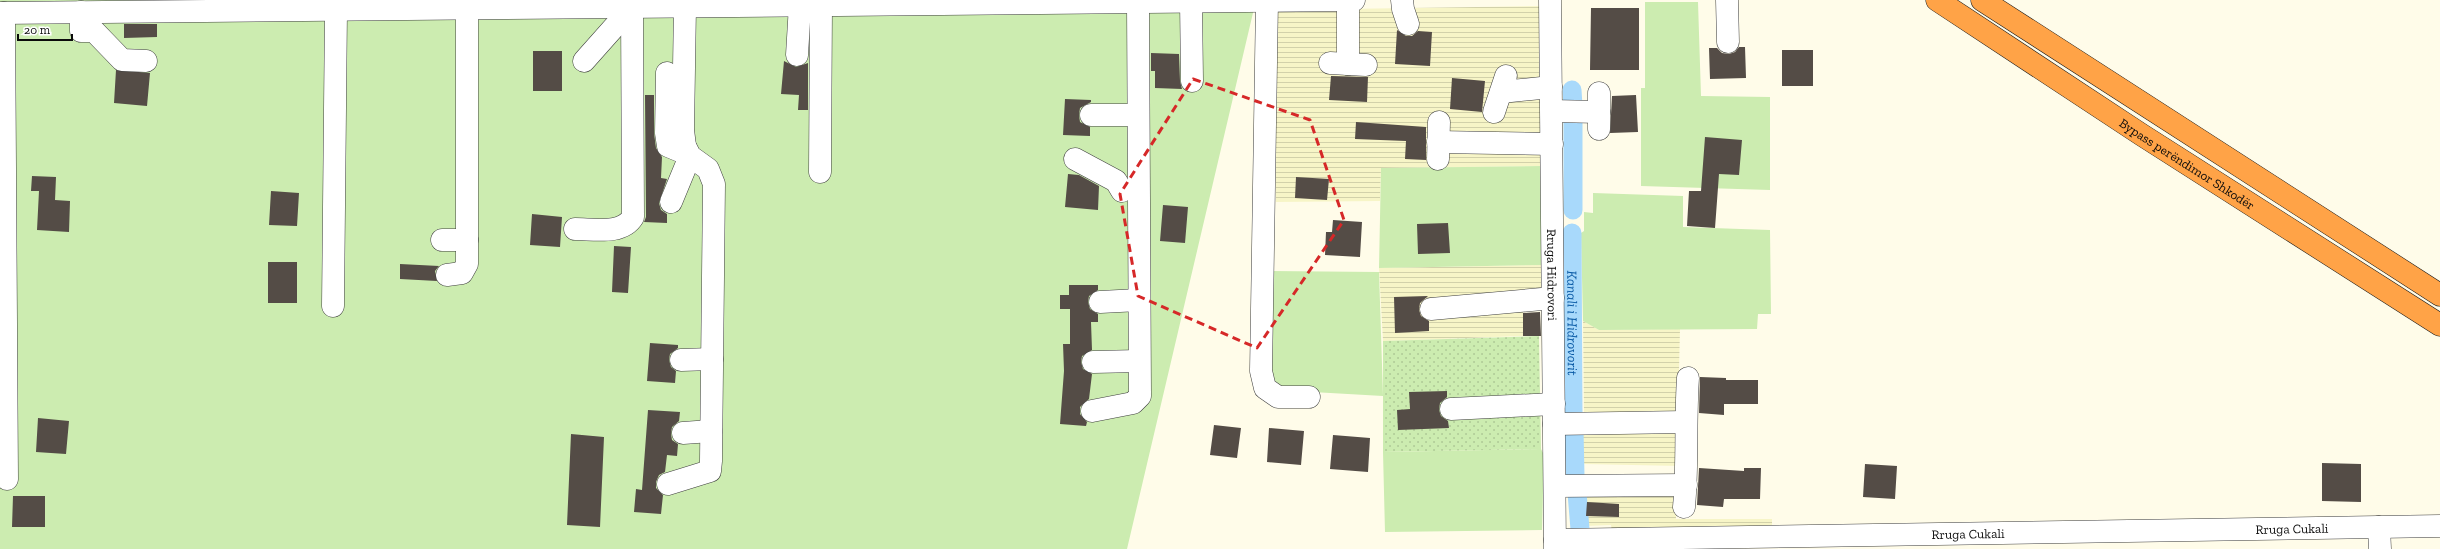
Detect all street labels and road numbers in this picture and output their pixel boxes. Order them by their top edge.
street label: Bypass perëndimor Shkodër [2117,115,2258,212]
street label: Rruga Hidrovori [1545,229,1560,321]
street label: Rruga Cukali [2255,520,2329,536]
street label: Rruga Cukali [1931,525,2005,542]

